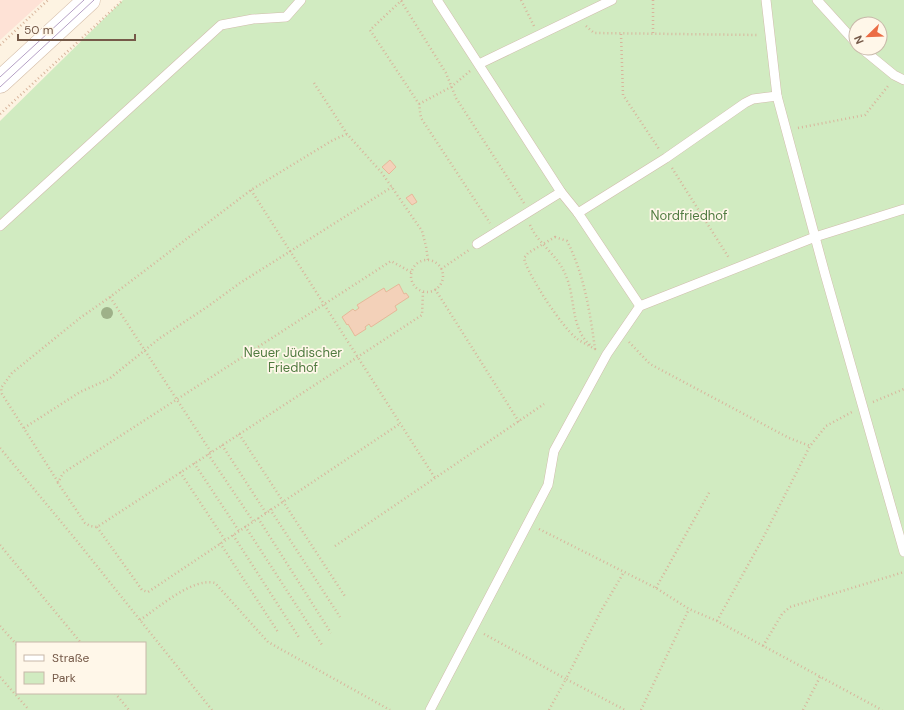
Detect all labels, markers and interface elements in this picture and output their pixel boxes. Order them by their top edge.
scale bar [18,16,135,42]
north arrow [848,16,888,56]
text: 50 m [24,22,53,38]
text: N [851,33,867,46]
park label: Nordfriedhof [651,207,728,224]
park label: Neuer Jüdischer Friedhof [244,344,342,376]
legend [16,642,146,694]
text: Straße [52,650,89,666]
text: Park [52,670,76,686]

